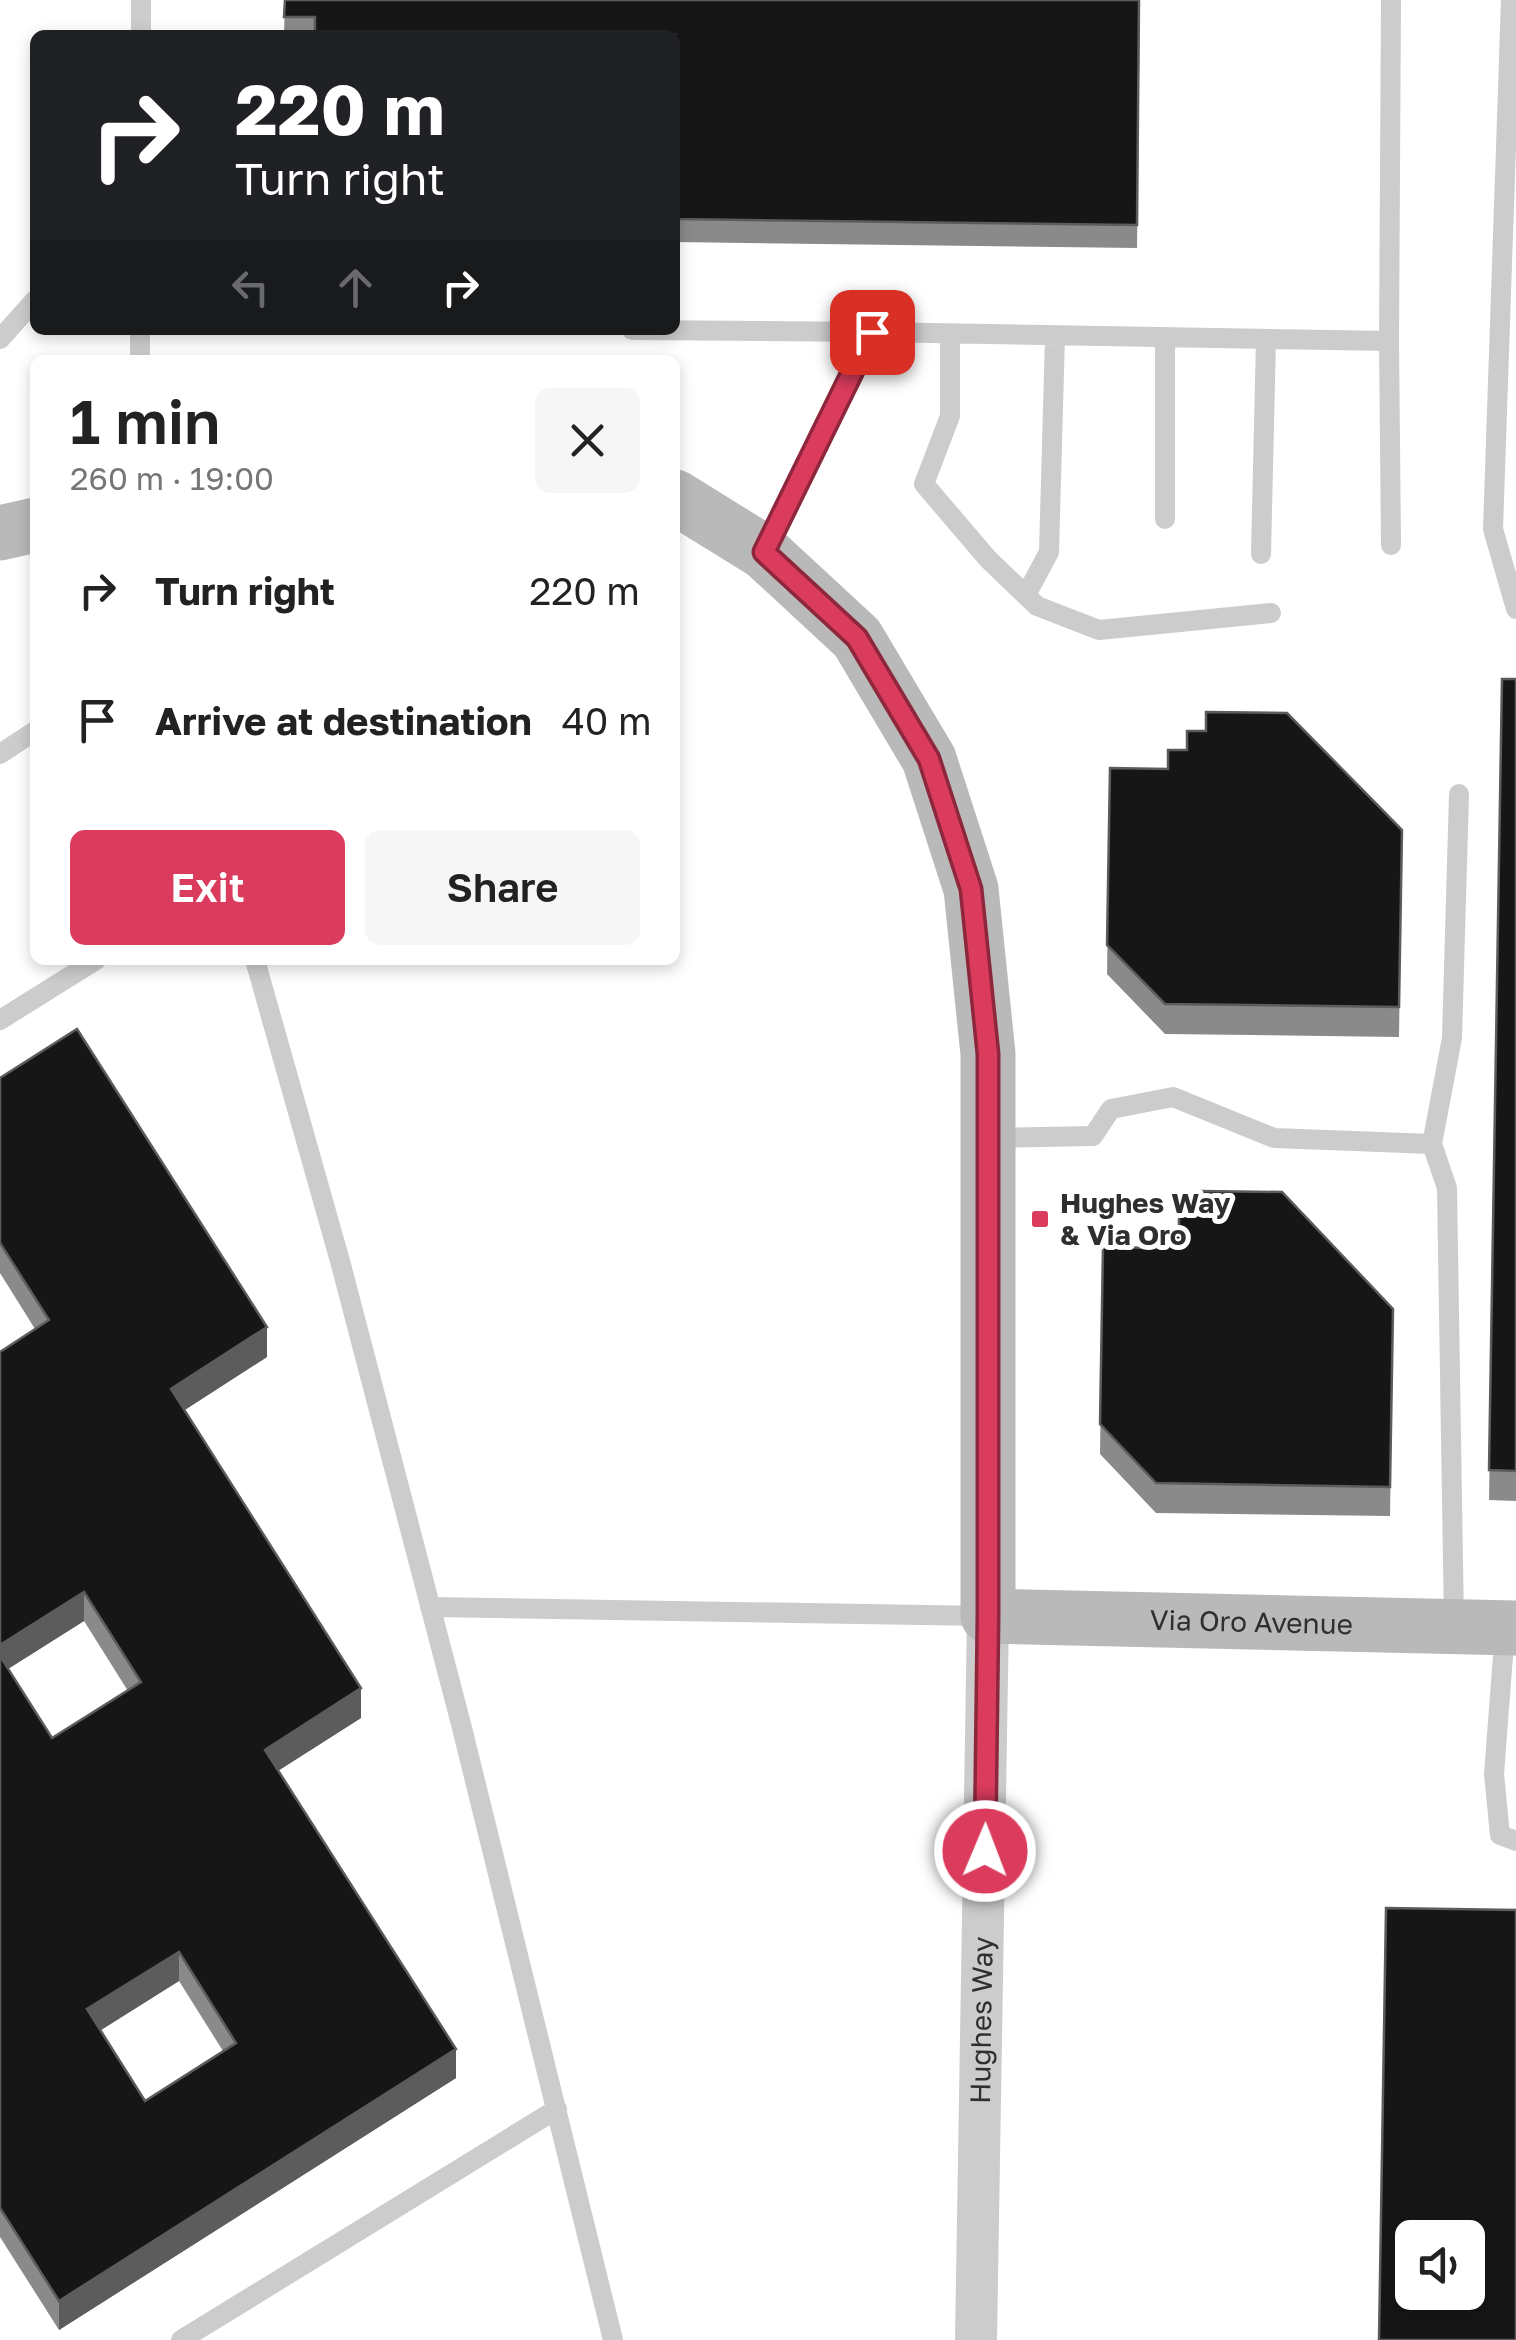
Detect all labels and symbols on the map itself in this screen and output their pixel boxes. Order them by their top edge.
pin [830,290,915,375]
place label: Hughes Way & Via Oro [1060,1186,1231,1251]
marker: Hughes Way & Via Oro [1029,1208,1051,1230]
street label: Via Oro Avenue [1149,1603,1353,1640]
position arrow [933,1799,1037,1903]
street label: Hughes Way [963,1936,999,2104]

